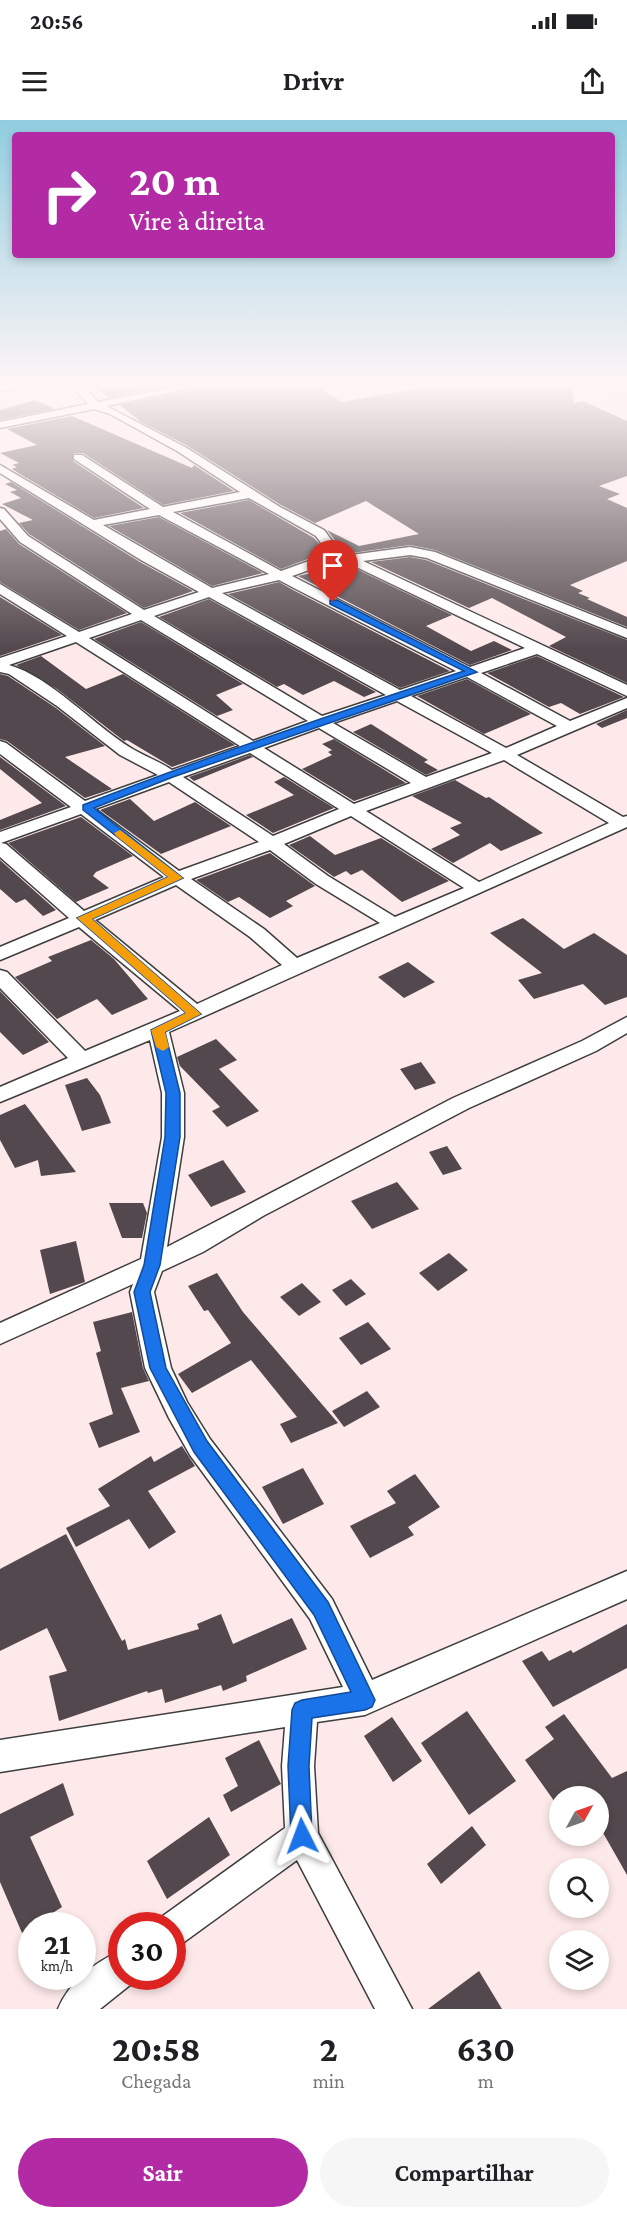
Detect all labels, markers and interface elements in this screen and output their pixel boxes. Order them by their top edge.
text: 20:56 [30,9,84,34]
icon: menu [18,65,51,98]
icon: share [576,65,609,98]
text: Drivr [283,66,344,96]
icon: right [30,156,108,234]
text: 20 m [129,157,220,204]
text: Vire à direita [129,206,265,236]
pin [307,540,358,602]
icon: arrive [316,549,349,582]
north arrow [549,1786,609,1846]
map controls [549,1786,609,1990]
position arrow [270,1804,334,1868]
button: search [549,1858,609,1918]
speed limit sign: 30 [108,1912,186,1990]
text: 21 [44,1927,70,1960]
button: layers [549,1930,609,1990]
text: km/h [41,1958,73,1974]
text: 20:58 [112,2029,201,2069]
text: 2 [319,2029,338,2069]
text: 630 [457,2029,515,2069]
text: Chegada [121,2070,191,2092]
text: min [313,2070,345,2092]
text: m [478,2070,494,2092]
button: Sair [18,2138,308,2207]
button: Compartilhar [320,2138,609,2207]

